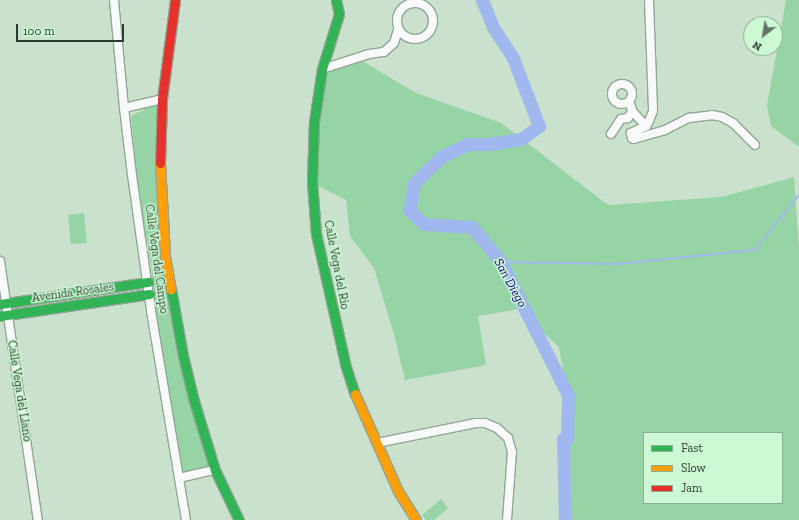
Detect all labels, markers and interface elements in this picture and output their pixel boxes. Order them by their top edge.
scale bar [18,16,126,42]
north arrow [743,16,783,56]
text: 100 m [23,24,55,38]
text: N [750,38,764,54]
street label: Calle Vega del Campo [141,203,171,315]
street label: Calle Vega del Río [320,219,352,311]
water label: San Diego [490,256,530,310]
street label: Avenida Rosales [31,280,115,306]
street label: Calle Vega del Llano [4,339,34,443]
legend [643,432,783,504]
text: Fast [681,441,703,455]
text: Slow [681,461,706,475]
text: Jam [681,481,702,495]

